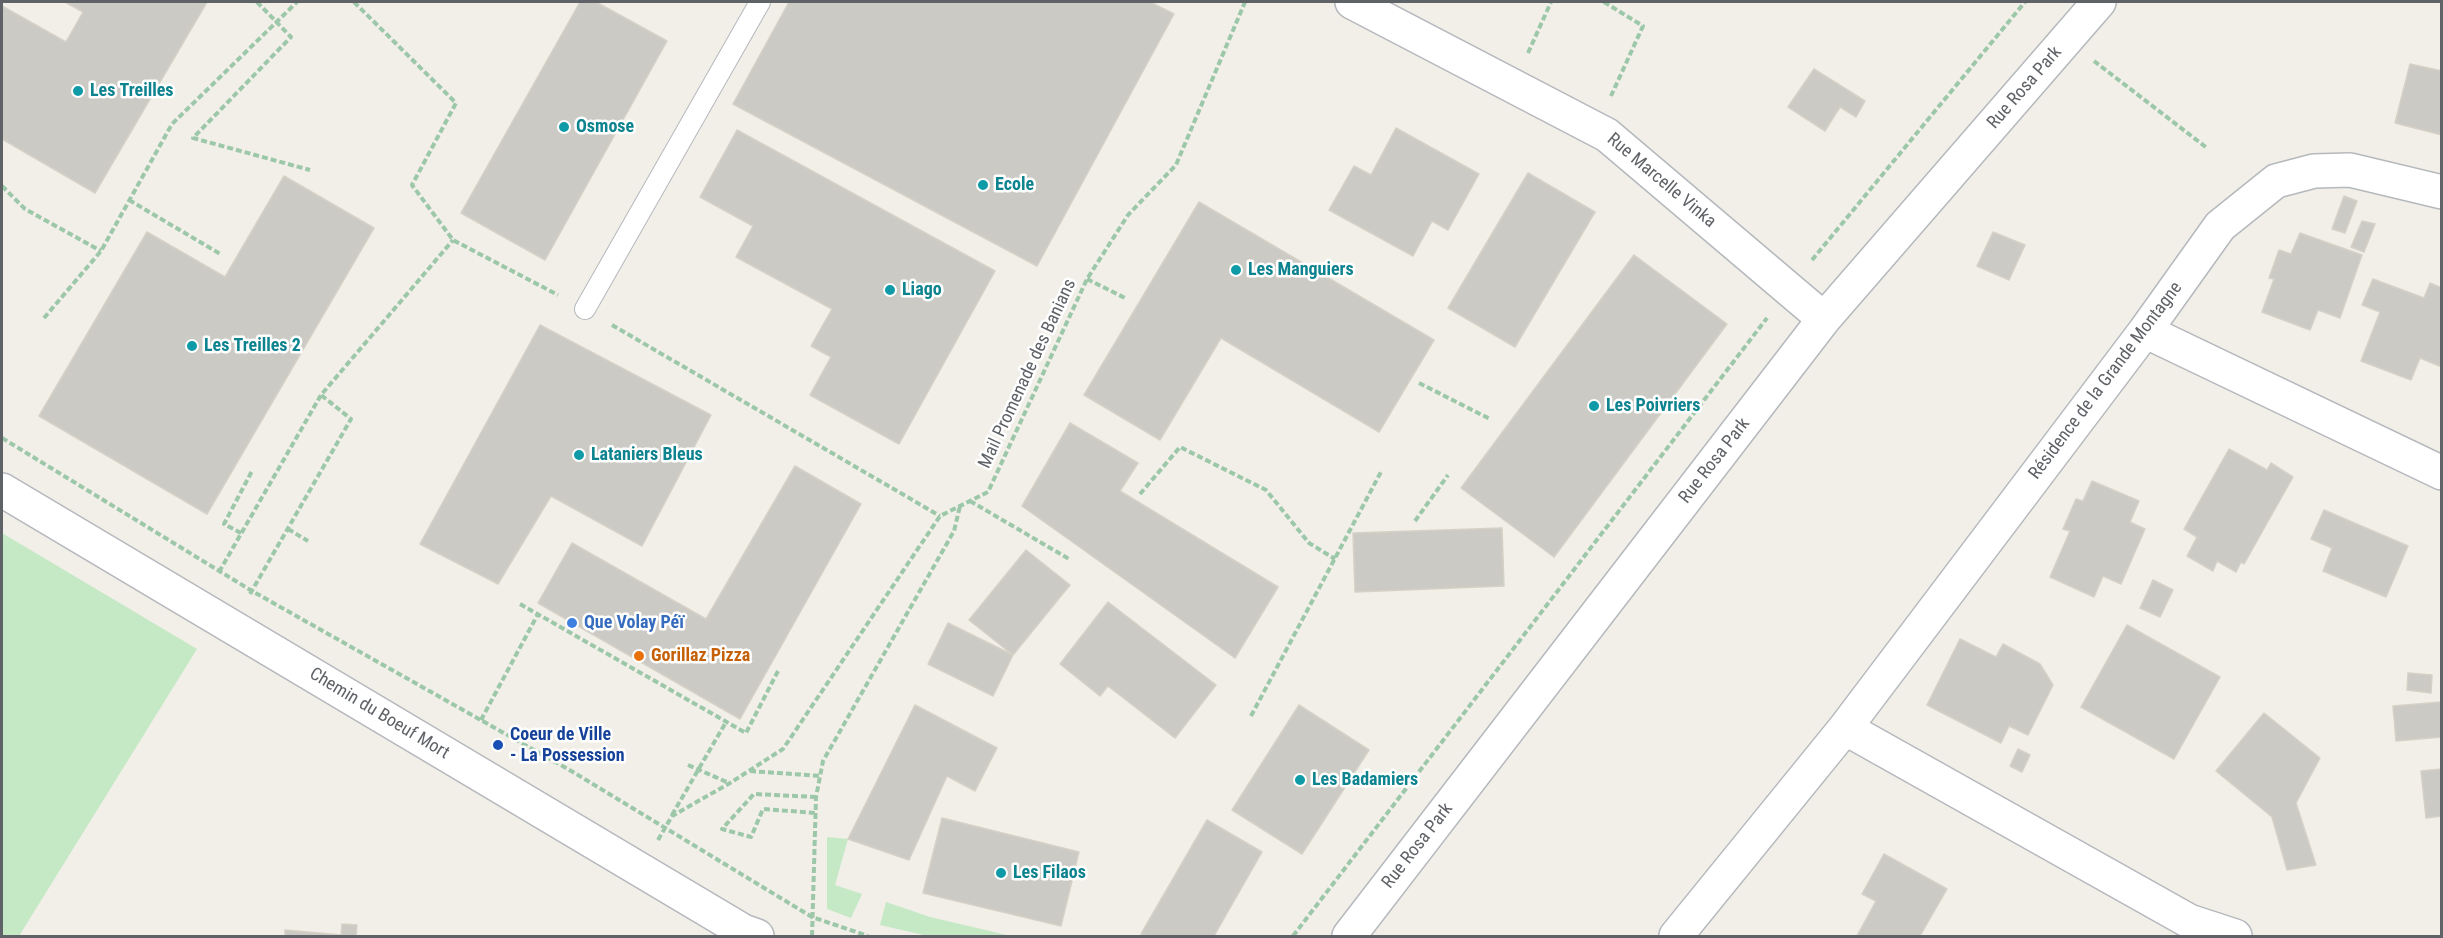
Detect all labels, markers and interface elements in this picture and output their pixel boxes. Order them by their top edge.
street label: Rue Rosa Park [1983,42,2067,134]
place label: Les Treilles [90,80,174,102]
marker: Les Treilles [71,84,85,98]
place label: Osmose [576,116,634,138]
marker: Osmose [557,120,571,134]
street label: Rue Marcelle Vinka [1602,129,1720,233]
place label: Ecole [995,174,1034,196]
marker: Ecole [976,178,990,192]
place label: Les Manguiers [1248,259,1354,281]
marker: Les Manguiers [1229,263,1243,277]
street label: Mail Promenade des Banians [975,276,1081,472]
street label: Résidence de la Grande Montagne [2025,278,2187,484]
place label: Liago [902,279,942,301]
marker: Liago [883,283,897,297]
place label: Les Treilles 2 [204,335,301,357]
marker: Les Treilles 2 [185,339,199,353]
place label: Les Poivriers [1606,395,1700,417]
marker: Les Poivriers [1587,399,1601,413]
street label: Rue Rosa Park [1675,414,1755,508]
place label: Lataniers Bleus [591,444,703,466]
marker: Lataniers Bleus [572,448,586,462]
place label: Que Volay Péï [584,612,684,634]
marker: Que Volay Péï [565,616,579,630]
place label: Gorillaz Pizza [651,645,750,667]
marker: Gorillaz Pizza [632,649,646,663]
street label: Chemin du Boeuf Mort [305,664,453,764]
place label: Coeur de Ville - La Possession [510,724,625,766]
marker: Coeur de Ville - La Possession [491,738,505,752]
place label: Les Badamiers [1312,769,1418,791]
marker: Les Badamiers [1293,773,1307,787]
street label: Rue Rosa Park [1378,799,1458,893]
place label: Les Filaos [1013,862,1086,884]
marker: Les Filaos [994,866,1008,880]

